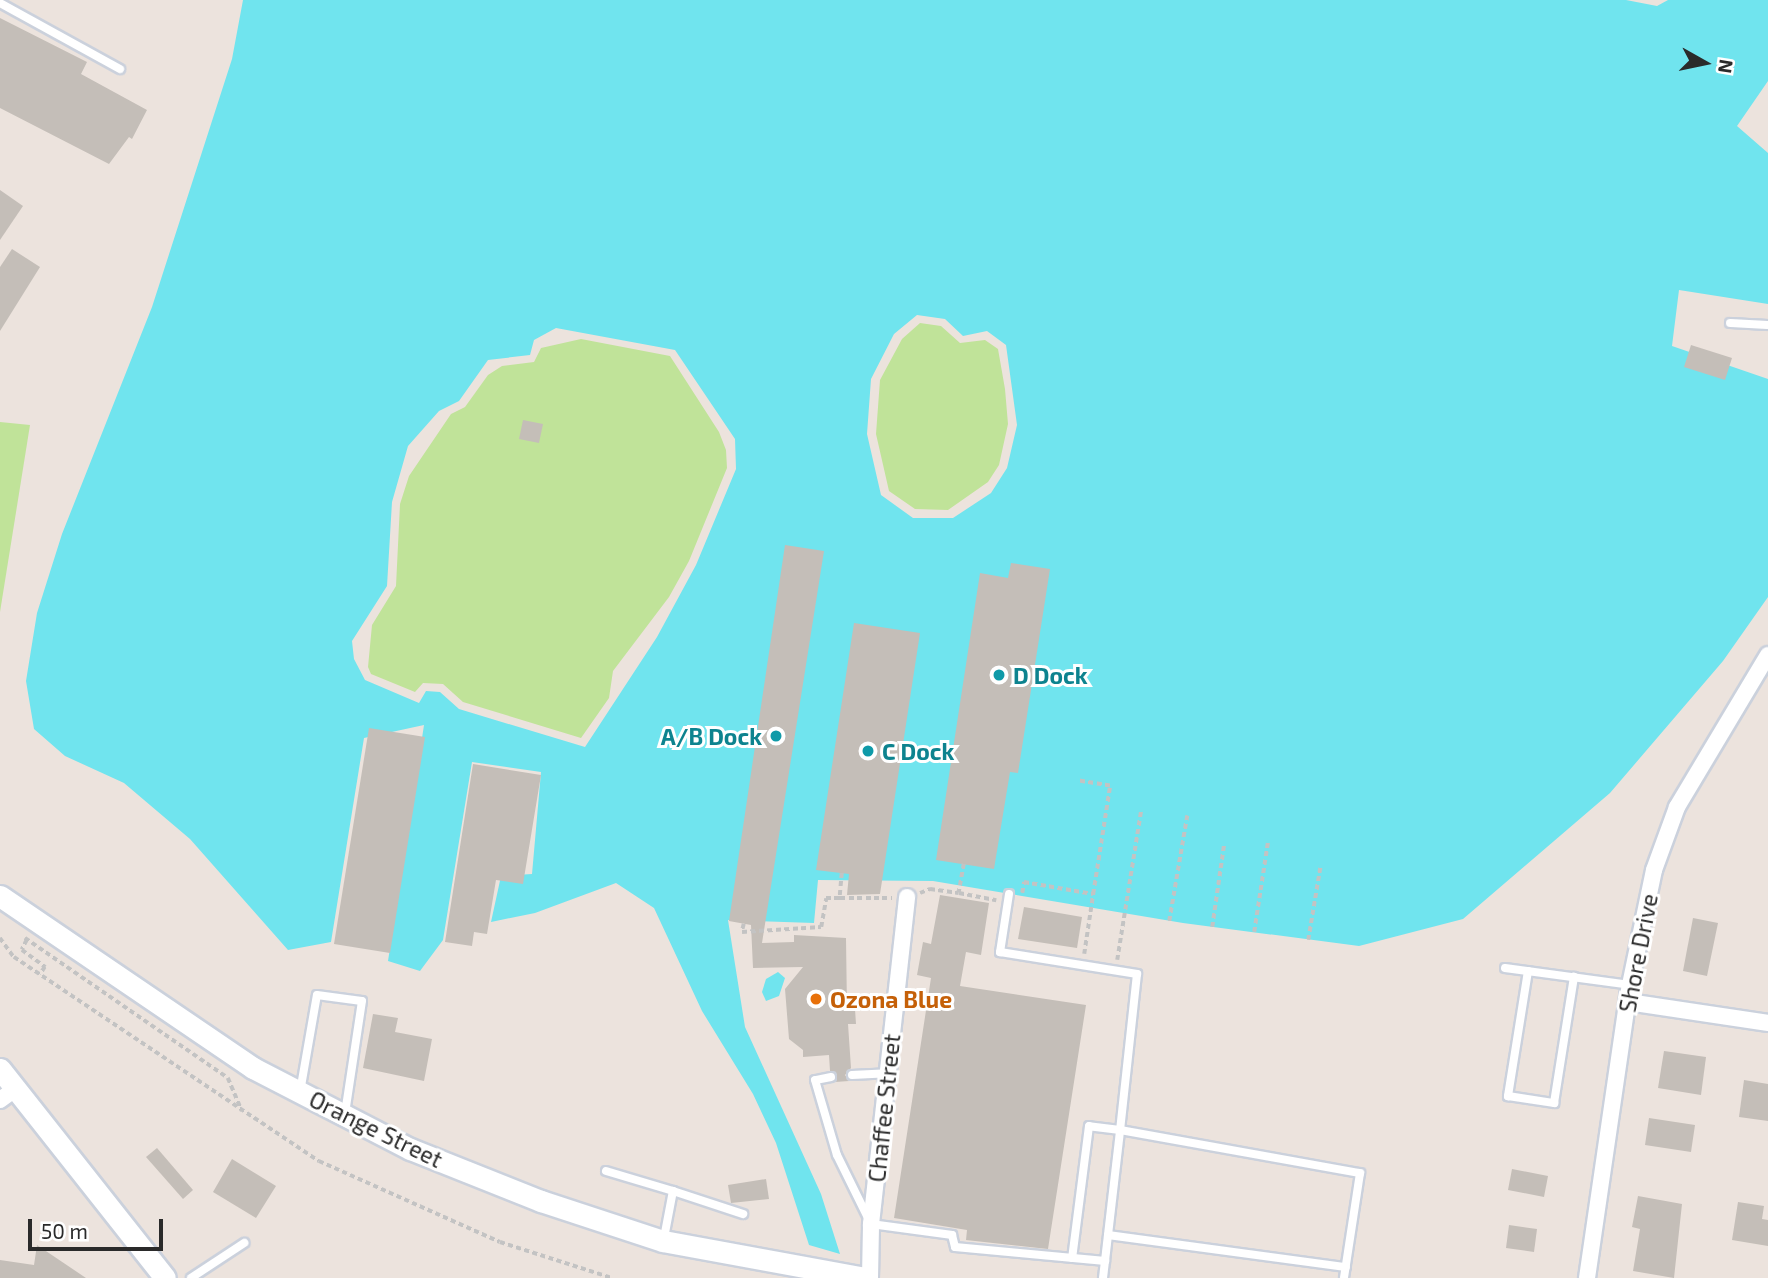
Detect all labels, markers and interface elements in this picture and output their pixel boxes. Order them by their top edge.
north arrow [1670,28,1740,98]
text: N [1714,58,1739,75]
place label: D Dock [1013,661,1088,689]
marker: D Dock [991,667,1007,683]
place label: A/B Dock [661,722,762,750]
marker: A/B Dock [768,728,784,744]
place label: C Dock [882,737,954,765]
marker: C Dock [860,743,876,759]
street label: Shore Drive [1613,891,1663,1015]
place label: Ozona Blue [830,985,952,1013]
marker: Ozona Blue [808,991,824,1007]
street label: Chaffee Street [862,1032,906,1184]
street label: Orange Street [305,1085,447,1173]
scale bar [32,1204,166,1248]
text: 50 m [41,1218,88,1243]

